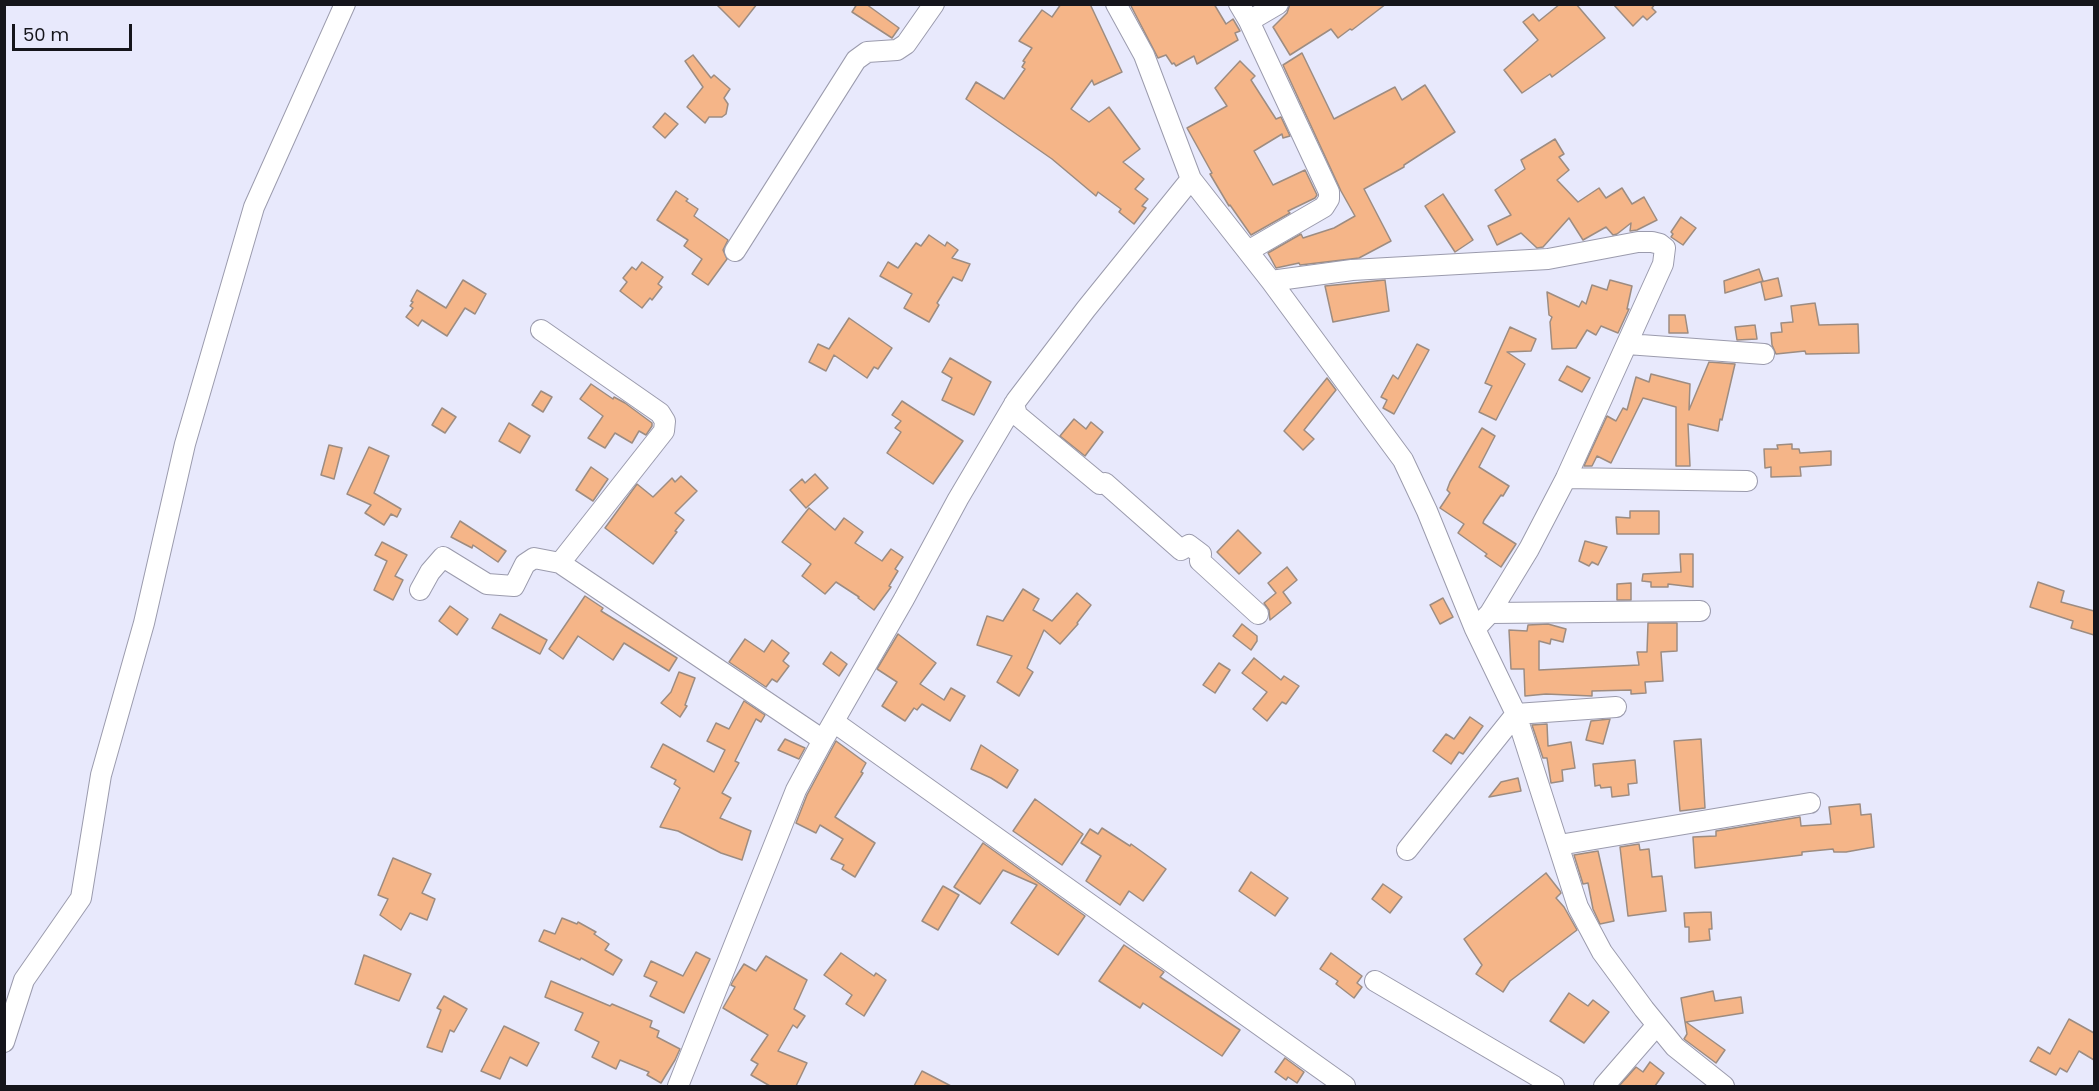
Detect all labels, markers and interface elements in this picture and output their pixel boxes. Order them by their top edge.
scale bar [15,12,135,50]
text: 50 m [23,22,69,47]

